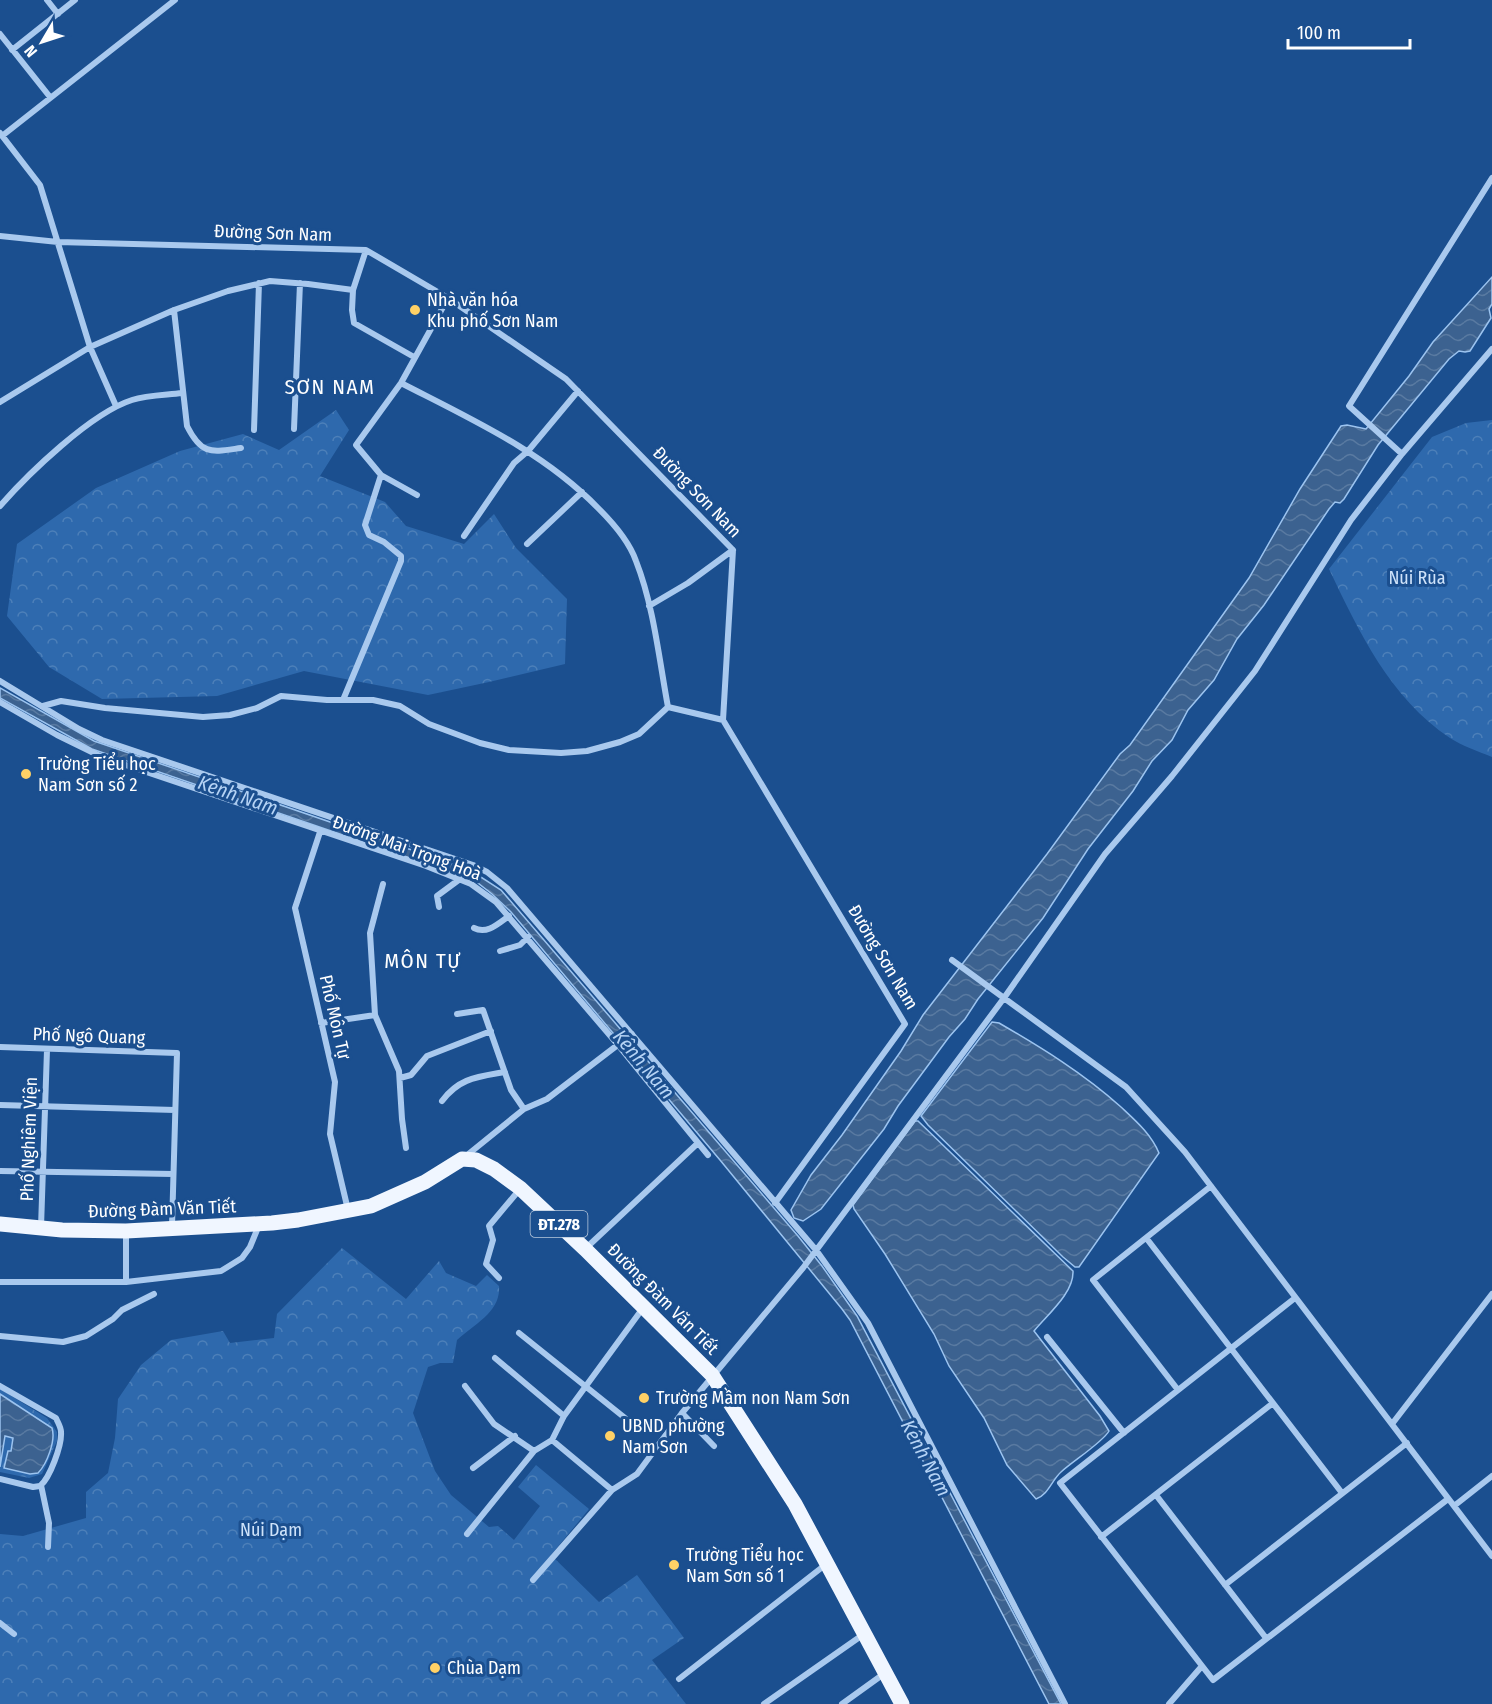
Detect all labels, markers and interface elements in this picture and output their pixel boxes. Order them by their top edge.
north arrow [12,12,72,72]
scale bar [1288,12,1410,50]
text: 100 m [1297,22,1341,44]
text: N [20,41,41,61]
street label: Đường Sơn Nam [214,220,332,246]
place label: Nhà văn hóa Khu phố Sơn Nam [427,289,558,332]
marker: Nhà văn hóa Khu phố Sơn Nam [408,303,422,317]
district label: SƠN NAM [285,374,375,400]
street label: Đường Sơn Nam [648,442,746,542]
park label: Núi Rùa [1388,567,1446,589]
place label: Trường Tiểu học Nam Sơn số 2 [38,752,156,796]
marker: Trường Tiểu học Nam Sơn số 2 [19,767,33,781]
water label: Kênh Nam [195,770,281,820]
street label: Đường Mai Trọng Hoà [330,811,485,885]
street label: Đường Sơn Nam [843,901,923,1013]
district label: MÔN TỰ [384,948,462,974]
street label: Phố Môn Tự [315,973,355,1061]
street label: Phố Ngô Quang [32,1023,146,1049]
water label: Kênh Nam [608,1024,680,1104]
street label: Phố Nghiêm Viện [16,1076,42,1202]
street label: Đường Đàm Văn Tiết [88,1195,237,1223]
road number: ĐT.278 [530,1211,588,1237]
street label: Đường Đàm Văn Tiết [603,1239,723,1359]
place label: Trường Mầm non Nam Sơn [656,1387,850,1409]
marker: Trường Mầm non Nam Sơn [637,1391,651,1405]
place label: UBND phường Nam Sơn [622,1415,725,1458]
water label: Kênh Nam [896,1416,956,1500]
marker: UBND phường Nam Sơn [603,1429,617,1443]
park label: Núi Dạm [240,1519,302,1541]
place label: Trường Tiểu học Nam Sơn số 1 [686,1543,804,1587]
marker: Trường Tiểu học Nam Sơn số 1 [667,1558,681,1572]
place label: Chùa Dạm [447,1657,521,1679]
marker: Chùa Dạm [428,1661,442,1675]

